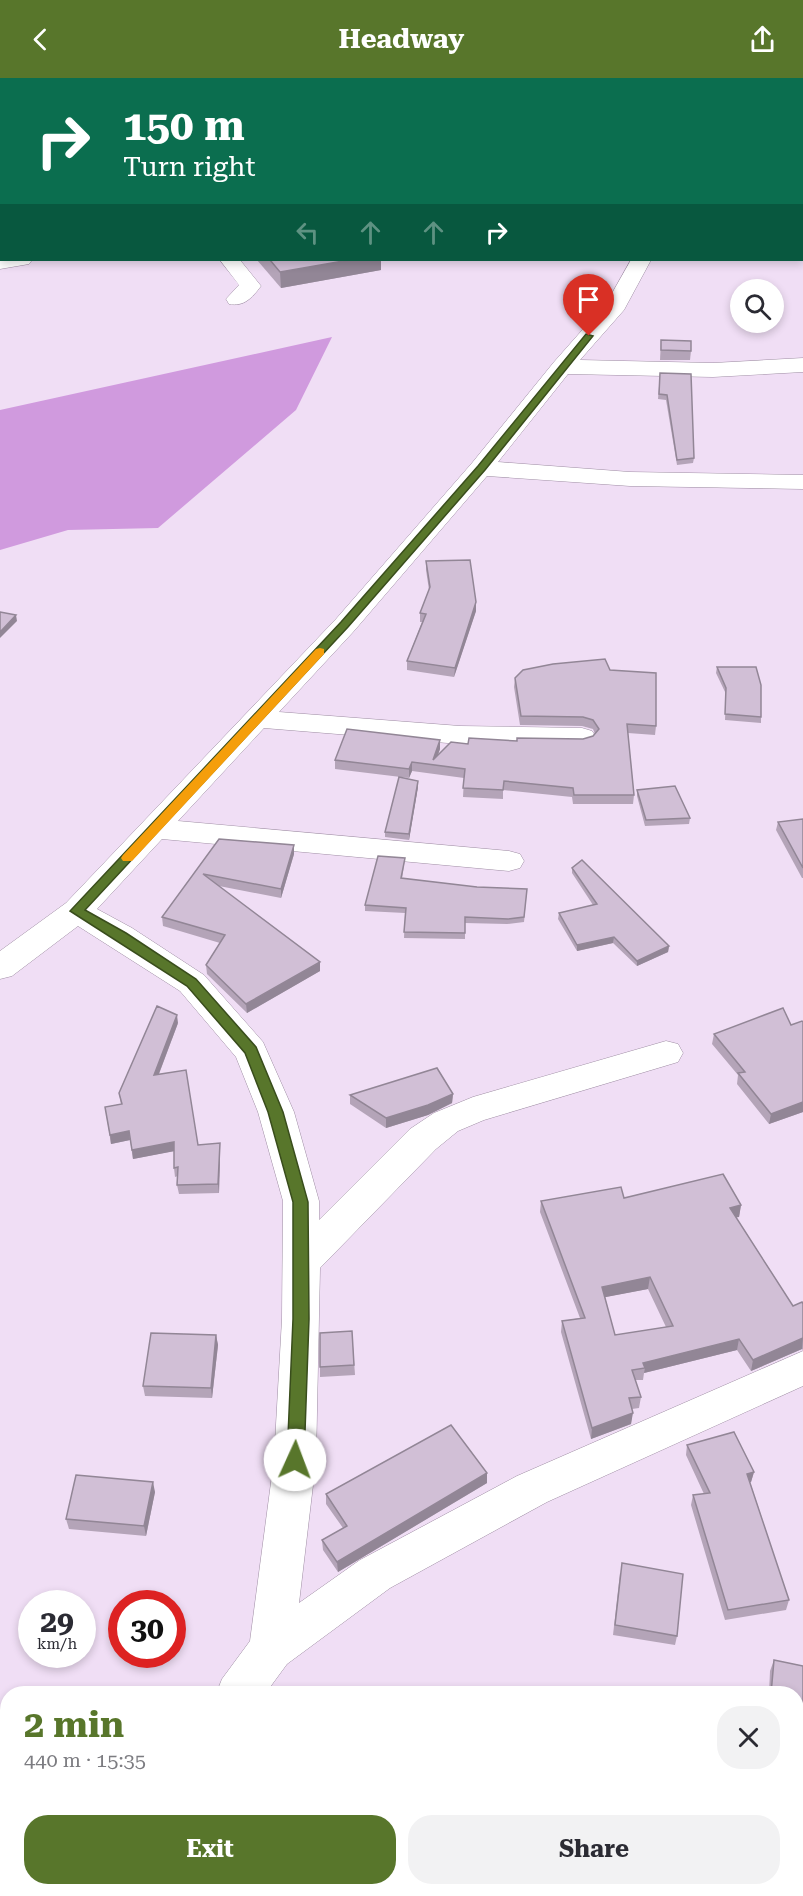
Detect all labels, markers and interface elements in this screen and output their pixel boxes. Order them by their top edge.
icon: back [24,23,57,56]
text: Headway [339,23,464,55]
icon: share [746,23,779,56]
text: 150 m [123,101,245,150]
icon: right [24,102,102,180]
text: Turn right [123,151,256,183]
icon: left [291,216,324,249]
icon: ahead [354,216,387,249]
icon: ahead [417,216,450,249]
icon: right [480,216,513,249]
pin [563,274,614,336]
map controls [730,279,784,333]
button: search [730,279,784,333]
icon: arrive [572,283,605,316]
position arrow [263,1428,327,1492]
speed limit sign: 30 [108,1590,186,1668]
text: 29 [40,1604,74,1639]
text: km/h [37,1635,77,1653]
text: 2 min [24,1704,124,1746]
button: close [717,1706,780,1769]
text: 440 m · 15:35 [24,1748,146,1772]
button: Exit [24,1815,396,1884]
button: Share [408,1815,780,1884]

